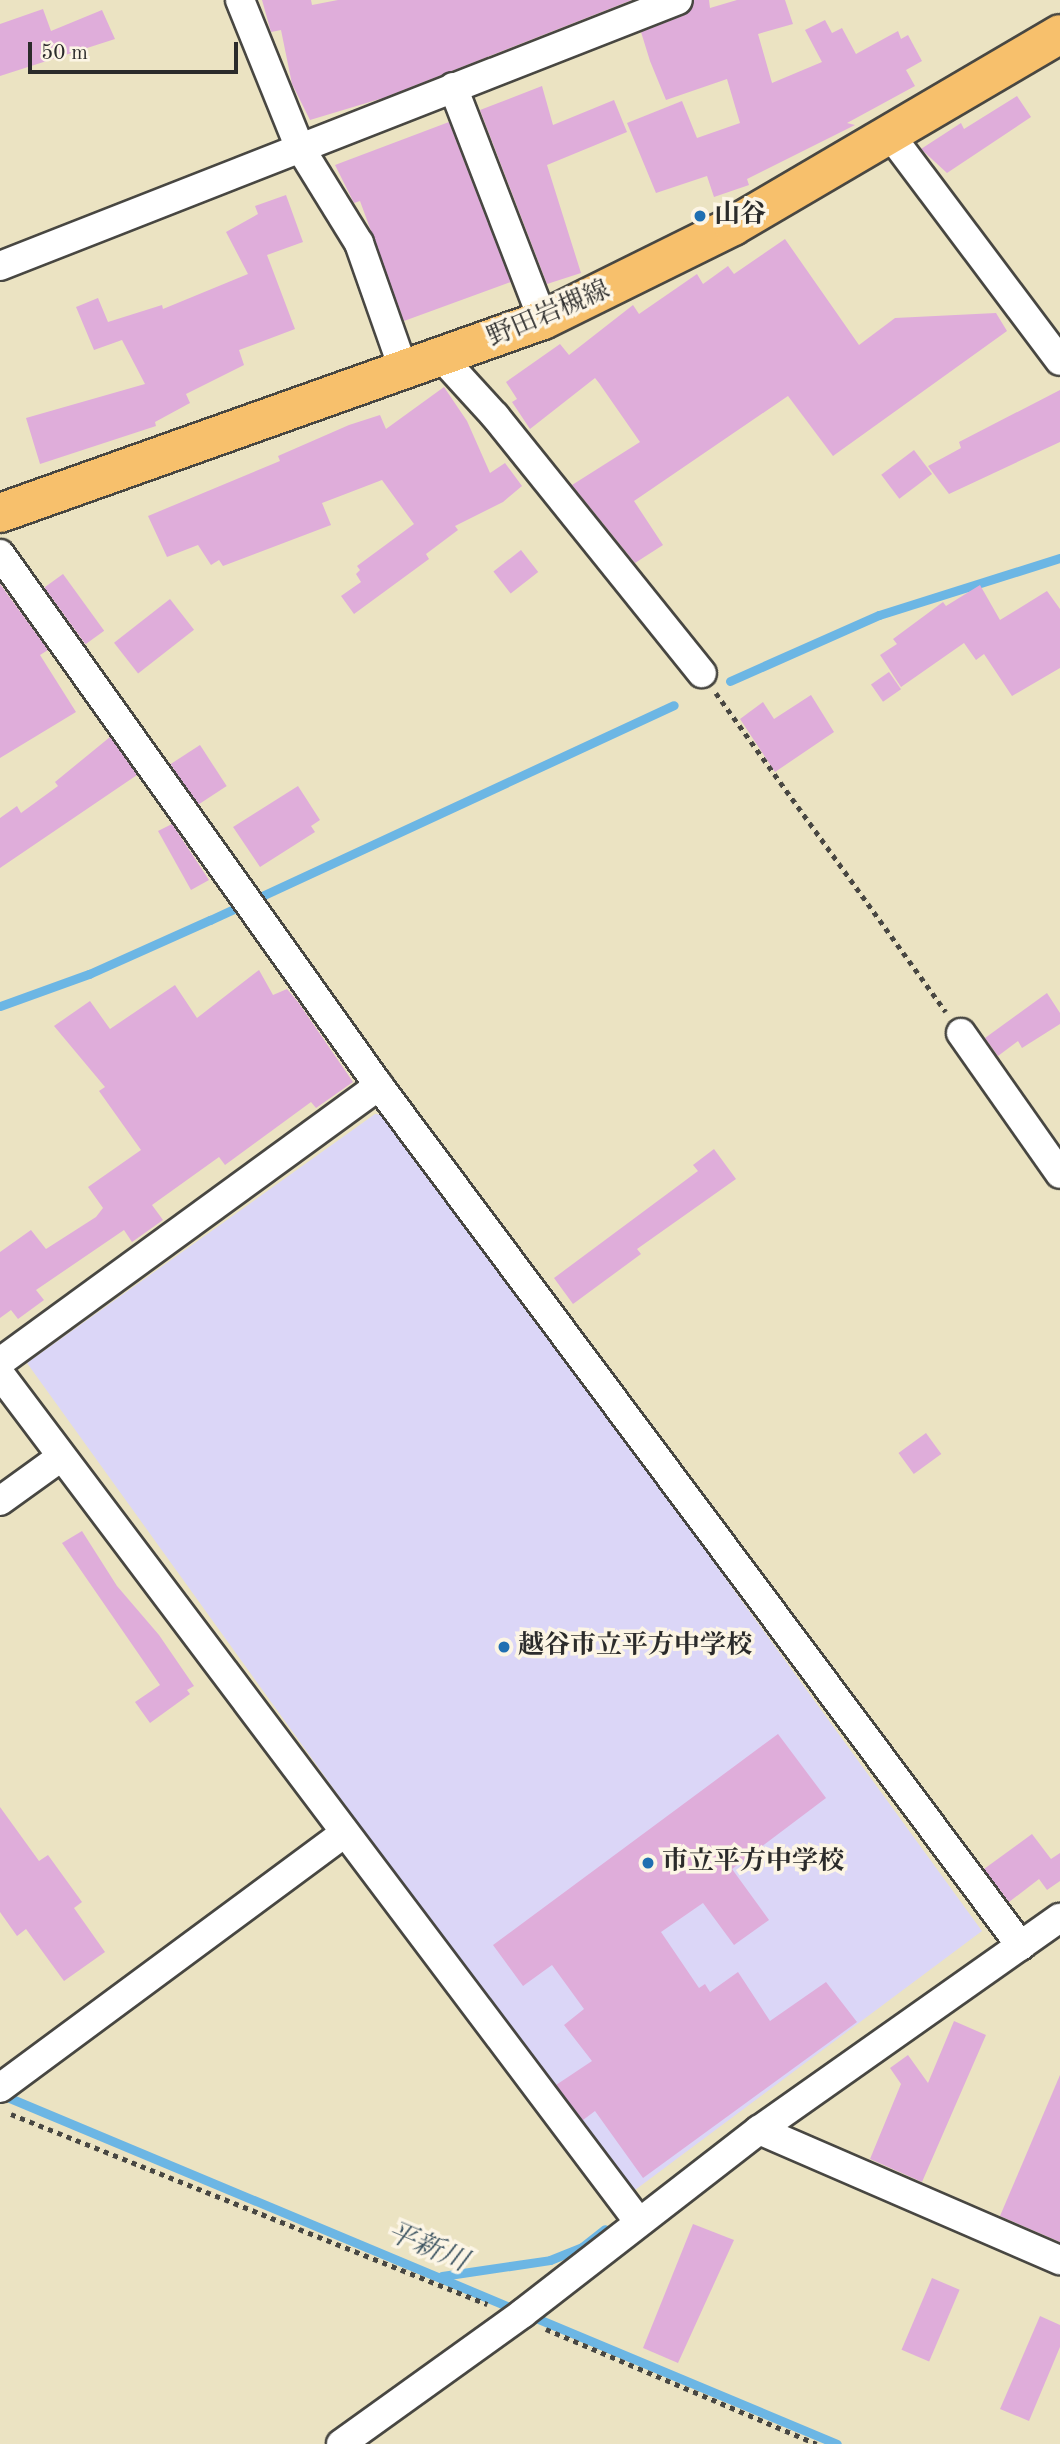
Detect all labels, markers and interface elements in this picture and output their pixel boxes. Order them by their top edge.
scale bar [32,28,242,72]
text: 50 m [41,43,88,64]
place label: 山谷 [714,200,766,232]
marker: 山谷 [692,208,708,224]
street label: 野田岩槻線 [483,275,615,355]
place label: 越谷市立平方中学校 [518,1631,752,1663]
marker: 越谷市立平方中学校 [496,1639,512,1655]
place label: 市立平方中学校 [662,1847,844,1879]
marker: 市立平方中学校 [640,1855,656,1871]
water label: 平新川 [382,2216,472,2280]

